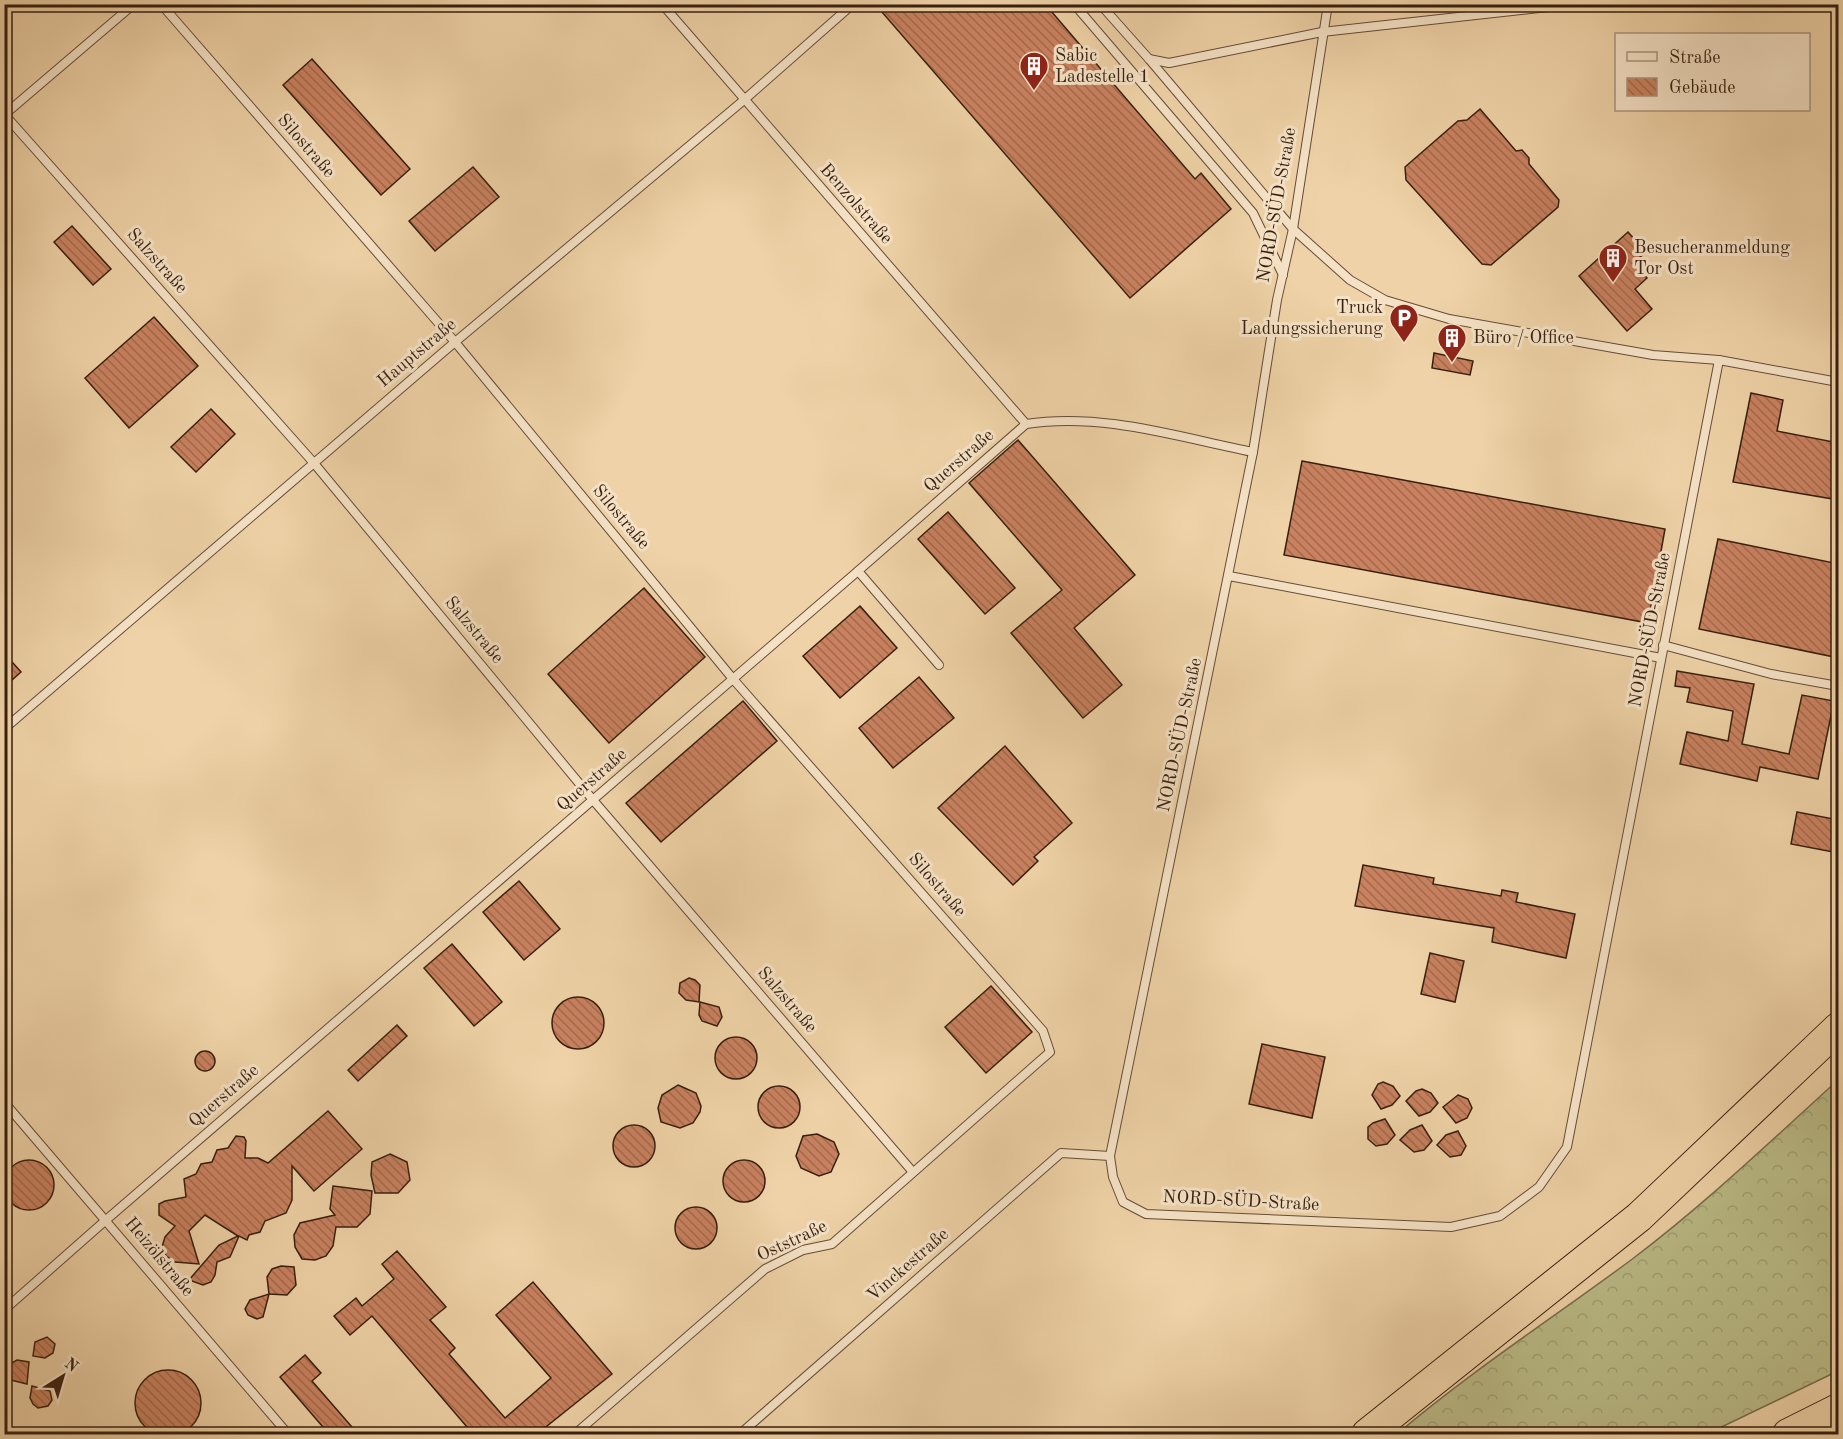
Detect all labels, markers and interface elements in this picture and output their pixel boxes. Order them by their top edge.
legend [1615,33,1810,111]
place label: Sabic Ladestelle 1 [1055,47,1150,86]
text: Straße [1669,49,1720,67]
building icon: Sabic Ladestelle 1 [1018,50,1050,92]
text: Gebäude [1669,79,1736,97]
street label: Silostraße [274,111,338,181]
street label: NORD-SÜD-Straße [1251,125,1299,284]
street label: Benzolstraße [816,160,896,248]
street label: Salzstraße [123,225,191,297]
place label: Besucheranmeldung Tor Ost [1634,239,1790,278]
building icon: Besucheranmeldung Tor Ost [1597,242,1629,284]
place label: Truck Ladungssicherung [1241,299,1383,338]
parking icon: Truck Ladungssicherung [1388,302,1420,344]
street label: Hauptstraße [374,315,460,391]
building icon: Büro / Office [1436,322,1468,364]
place label: Büro / Office [1473,329,1574,347]
street label: Querstraße [921,426,997,496]
street label: Silostraße [589,481,653,553]
street label: NORD-SÜD-Straße [1622,550,1674,709]
street label: Salzstraße [441,593,507,667]
street label: NORD-SÜD-Straße [1151,656,1205,814]
street label: Querstraße [554,745,630,815]
street label: Silostraße [905,850,969,920]
street label: Salzstraße [754,964,820,1036]
street label: Querstraße [186,1061,262,1131]
street label: NORD-SÜD-Straße [1162,1184,1320,1214]
street label: Heizölstraße [121,1214,197,1300]
street label: Oststraße [754,1217,830,1265]
street label: Vinckestraße [864,1225,952,1305]
north arrow [33,1346,93,1406]
text: N [61,1356,81,1376]

